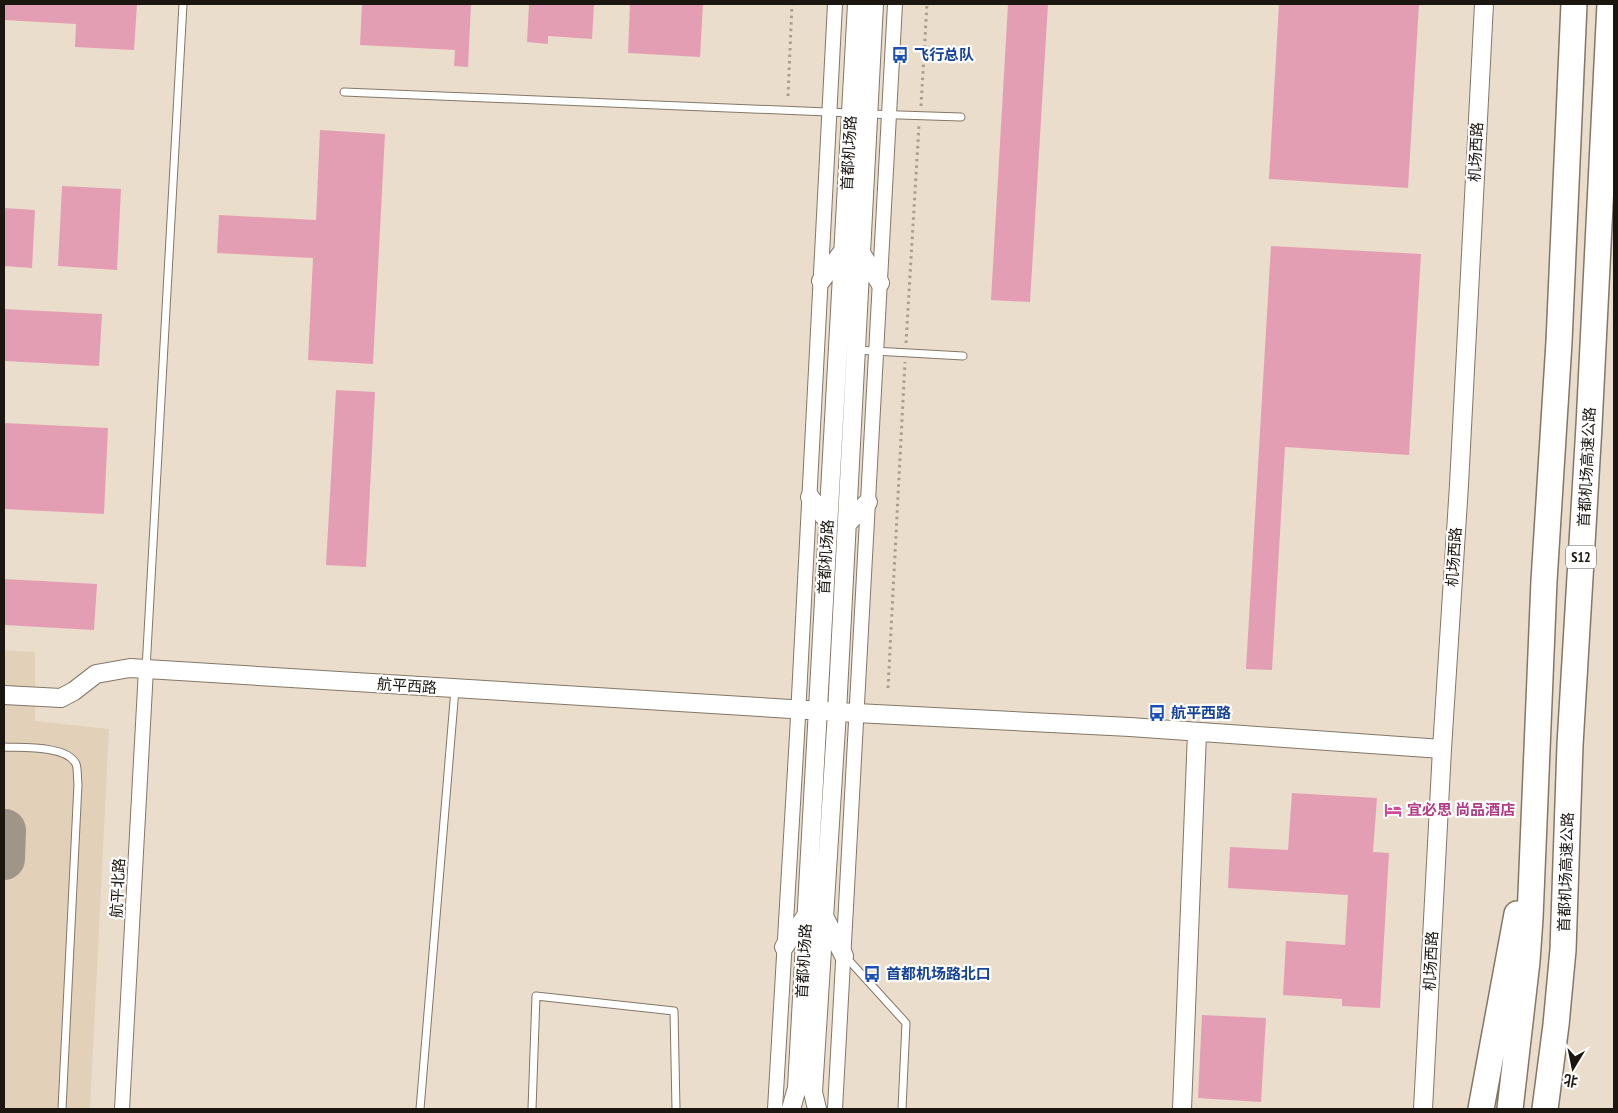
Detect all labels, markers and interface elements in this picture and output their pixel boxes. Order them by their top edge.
bus stop icon: 飞行总队 [890,45,910,65]
place label: 飞行总队 [914,45,974,64]
street label: 首都机场路 [837,115,860,191]
street label: 机场西路 [1464,122,1487,182]
street label: 首都机场高速公路 [1574,407,1599,527]
street label: 首都机场路 [814,519,837,595]
street label: 机场西路 [1442,526,1465,588]
road number: S12 [1566,546,1596,568]
street label: 航平西路 [376,674,438,697]
bus stop icon: 航平西路 [1147,703,1167,723]
place label: 航平西路 [1171,703,1231,722]
hotel icon: 宜必思 尚品酒店 [1383,800,1403,820]
place label: 宜必思 尚品酒店 [1407,800,1515,819]
street label: 首都机场高速公路 [1554,812,1577,932]
street label: 航平北路 [106,858,129,918]
street label: 首都机场路 [792,923,815,999]
street label: 机场西路 [1419,931,1442,991]
bus stop icon: 首都机场路北口 [862,964,882,984]
place label: 首都机场路北口 [886,964,991,983]
north arrow [1548,1043,1598,1093]
text: 北 [1562,1071,1579,1091]

